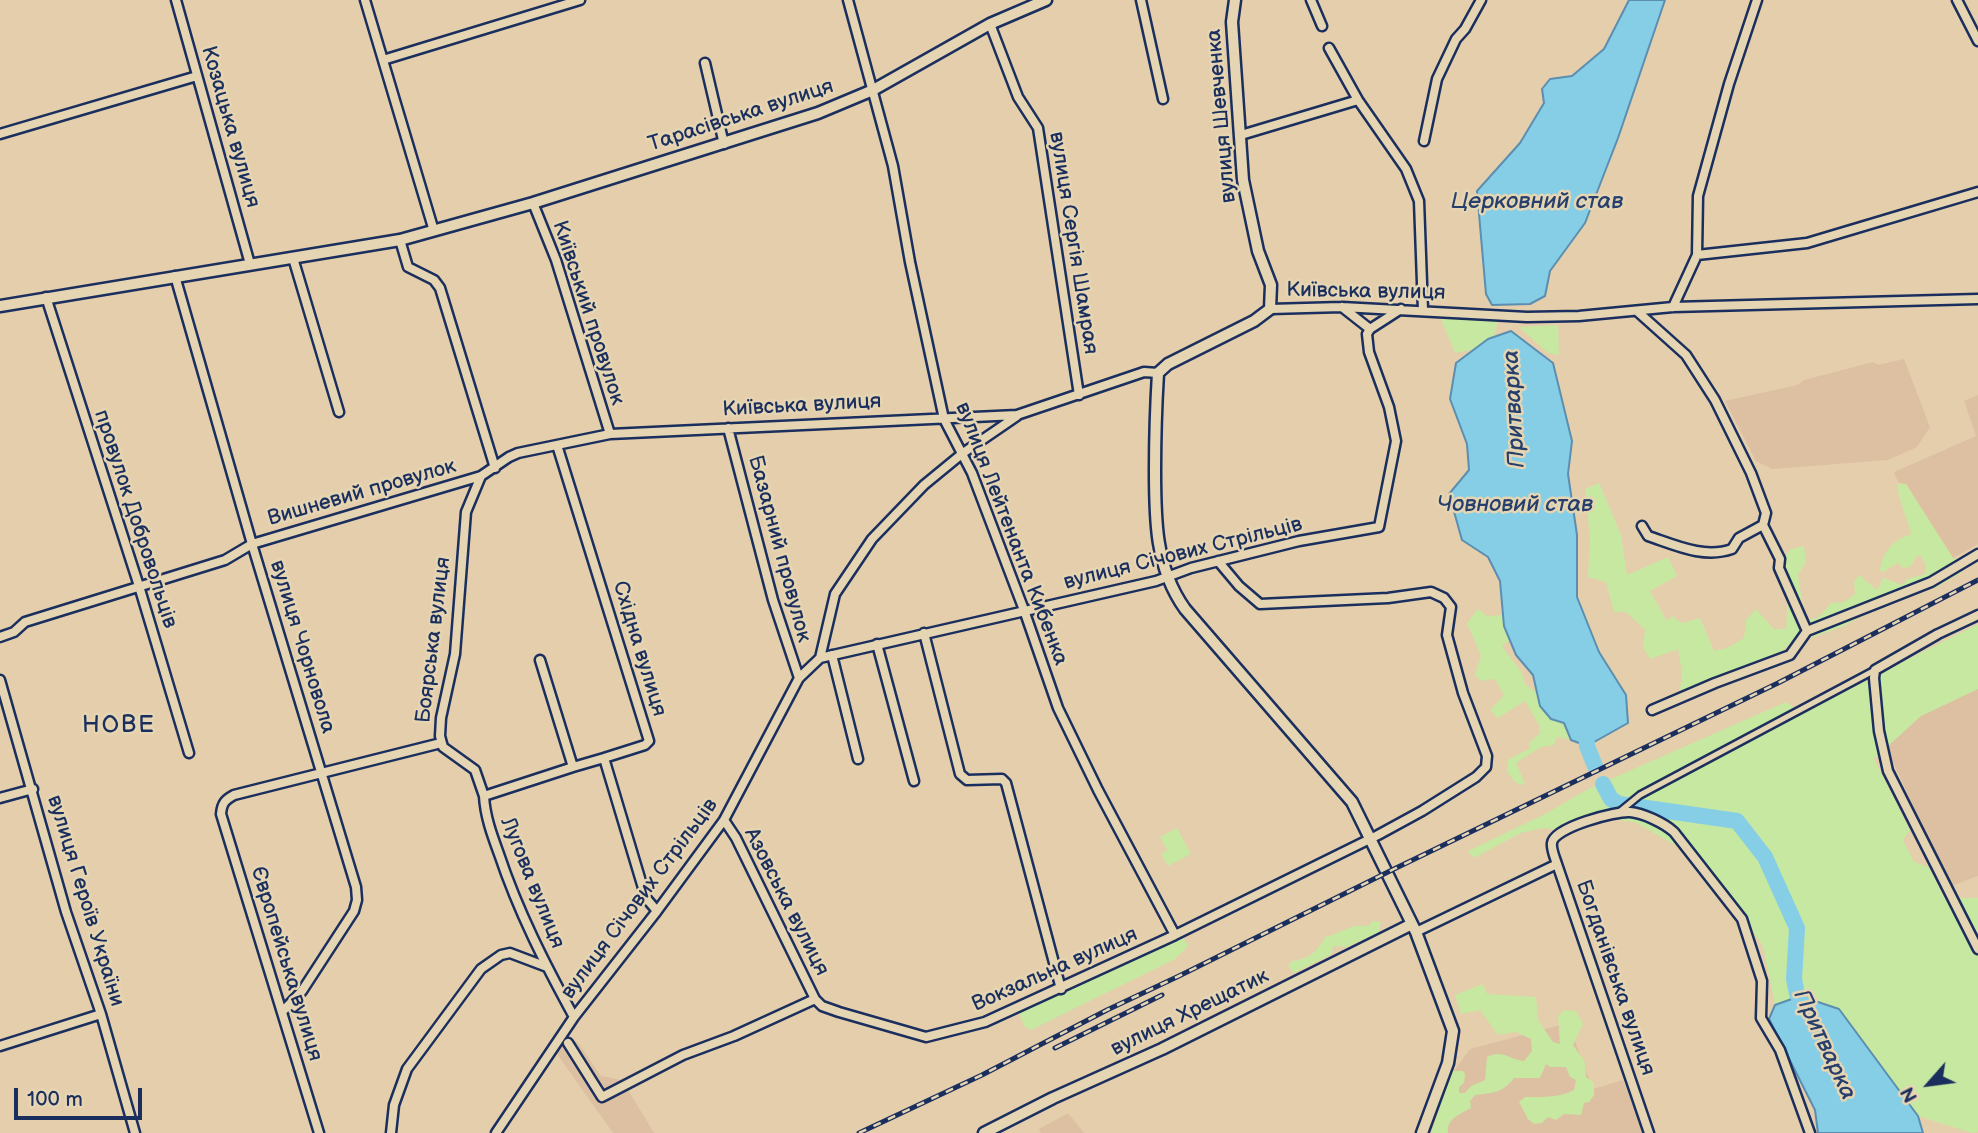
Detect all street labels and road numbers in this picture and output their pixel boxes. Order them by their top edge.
street label: вулиця Шевченка [1202,28,1242,204]
street label: Козацька вулиця [195,43,265,211]
street label: Тарасівська вулиця [645,74,837,158]
street label: вулиця Сергія Шамрая [1043,130,1103,356]
street label: Київський провулок [546,218,630,408]
street label: Київська вулиця [1286,278,1446,306]
street label: Київська вулиця [722,389,882,423]
street label: вулиця Лейтенанта Кибенка [949,399,1073,669]
street label: провулок Добровольців [88,407,182,631]
street label: Базарний провулок [742,453,816,645]
street label: Вишневий провулок [265,454,459,532]
street label: вулиця Січових Стрільців [1061,512,1305,596]
street label: Боярська вулиця [411,556,457,724]
street label: вулиця Чорновола [264,557,340,737]
street label: Східна вулиця [606,578,672,720]
street label: вулиця Героїв України [41,792,129,1010]
street label: вулиця Січових Стрільців [556,794,724,1004]
street label: Лугова вулиця [494,814,570,952]
street label: Азовська вулиця [738,824,834,980]
street label: Європейська вулиця [244,864,328,1064]
street label: Богданівська вулиця [1570,877,1660,1079]
street label: Вокзальна вулиця [968,922,1142,1018]
street label: вулиця Хрещатик [1107,964,1273,1062]

